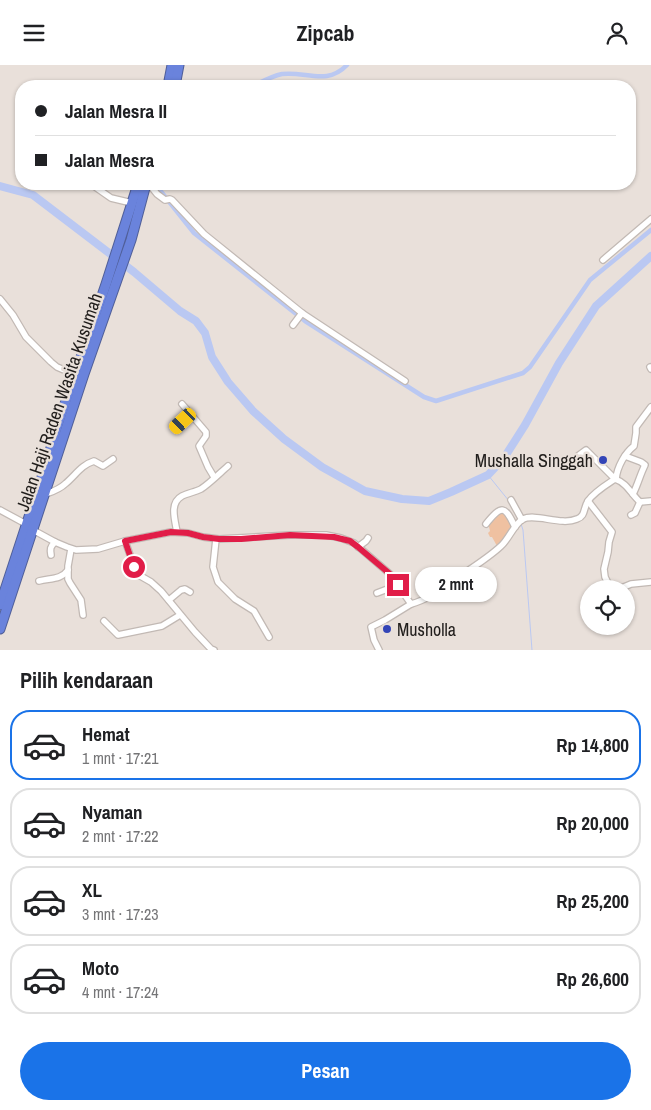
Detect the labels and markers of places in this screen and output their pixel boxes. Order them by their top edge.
place label: Mushalla Singgah [475,448,593,473]
marker: Mushalla Singgah [597,454,609,466]
place label: Musholla [397,617,456,642]
marker: Musholla [381,623,393,635]

